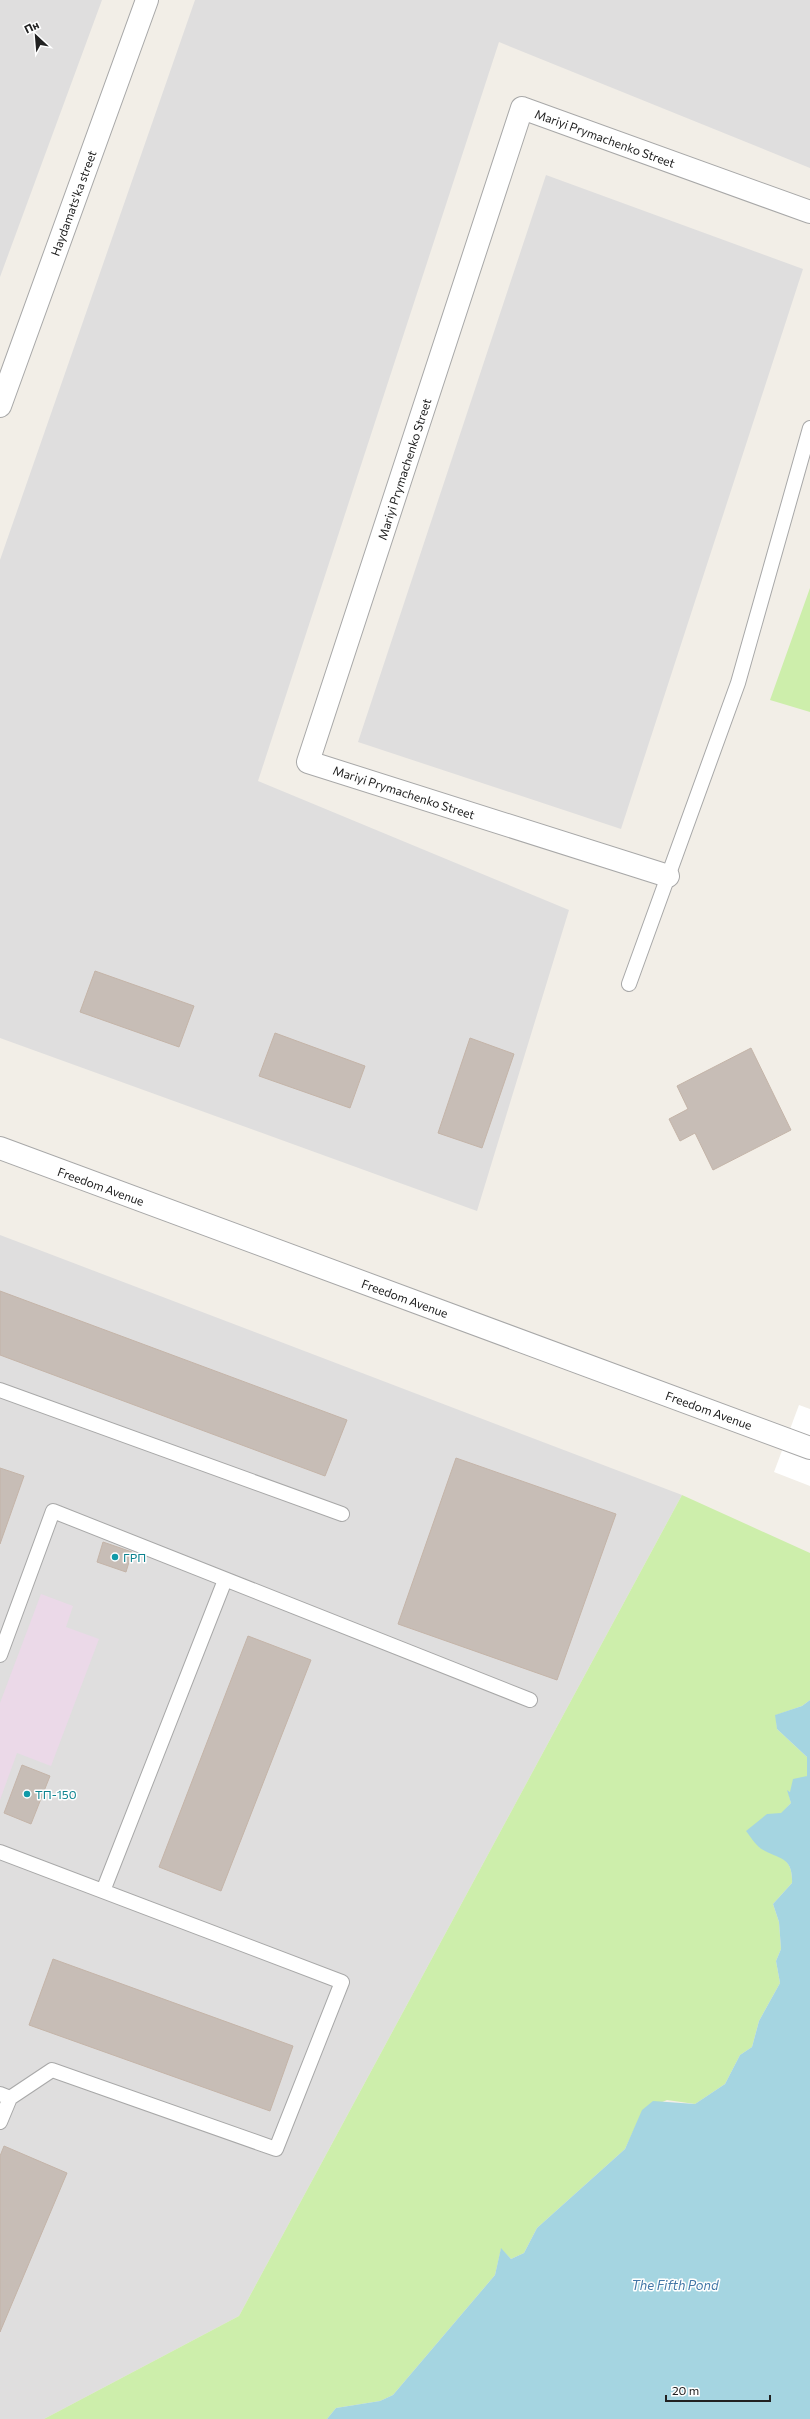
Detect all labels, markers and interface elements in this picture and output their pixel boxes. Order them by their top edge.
north arrow [16,16,56,56]
text: Пн [22,18,41,36]
street label: Mariyi Prymachenko Street [533,106,677,170]
street label: Haydamats'ka street [47,148,99,258]
street label: Mariyi Prymachenko Street [374,396,434,542]
street label: Mariyi Prymachenko Street [331,762,477,822]
street label: Freedom Avenue [56,1164,146,1208]
street label: Freedom Avenue [360,1276,450,1320]
street label: Freedom Avenue [664,1388,754,1432]
place label: ГРП [123,1550,146,1564]
marker: ГРП [110,1552,120,1562]
place label: ТП-150 [35,1787,77,1801]
marker: ТП-150 [22,1789,32,1799]
water label: The Fifth Pond [632,2277,719,2293]
scale bar [666,2377,770,2403]
text: 20 m [672,2383,699,2397]

